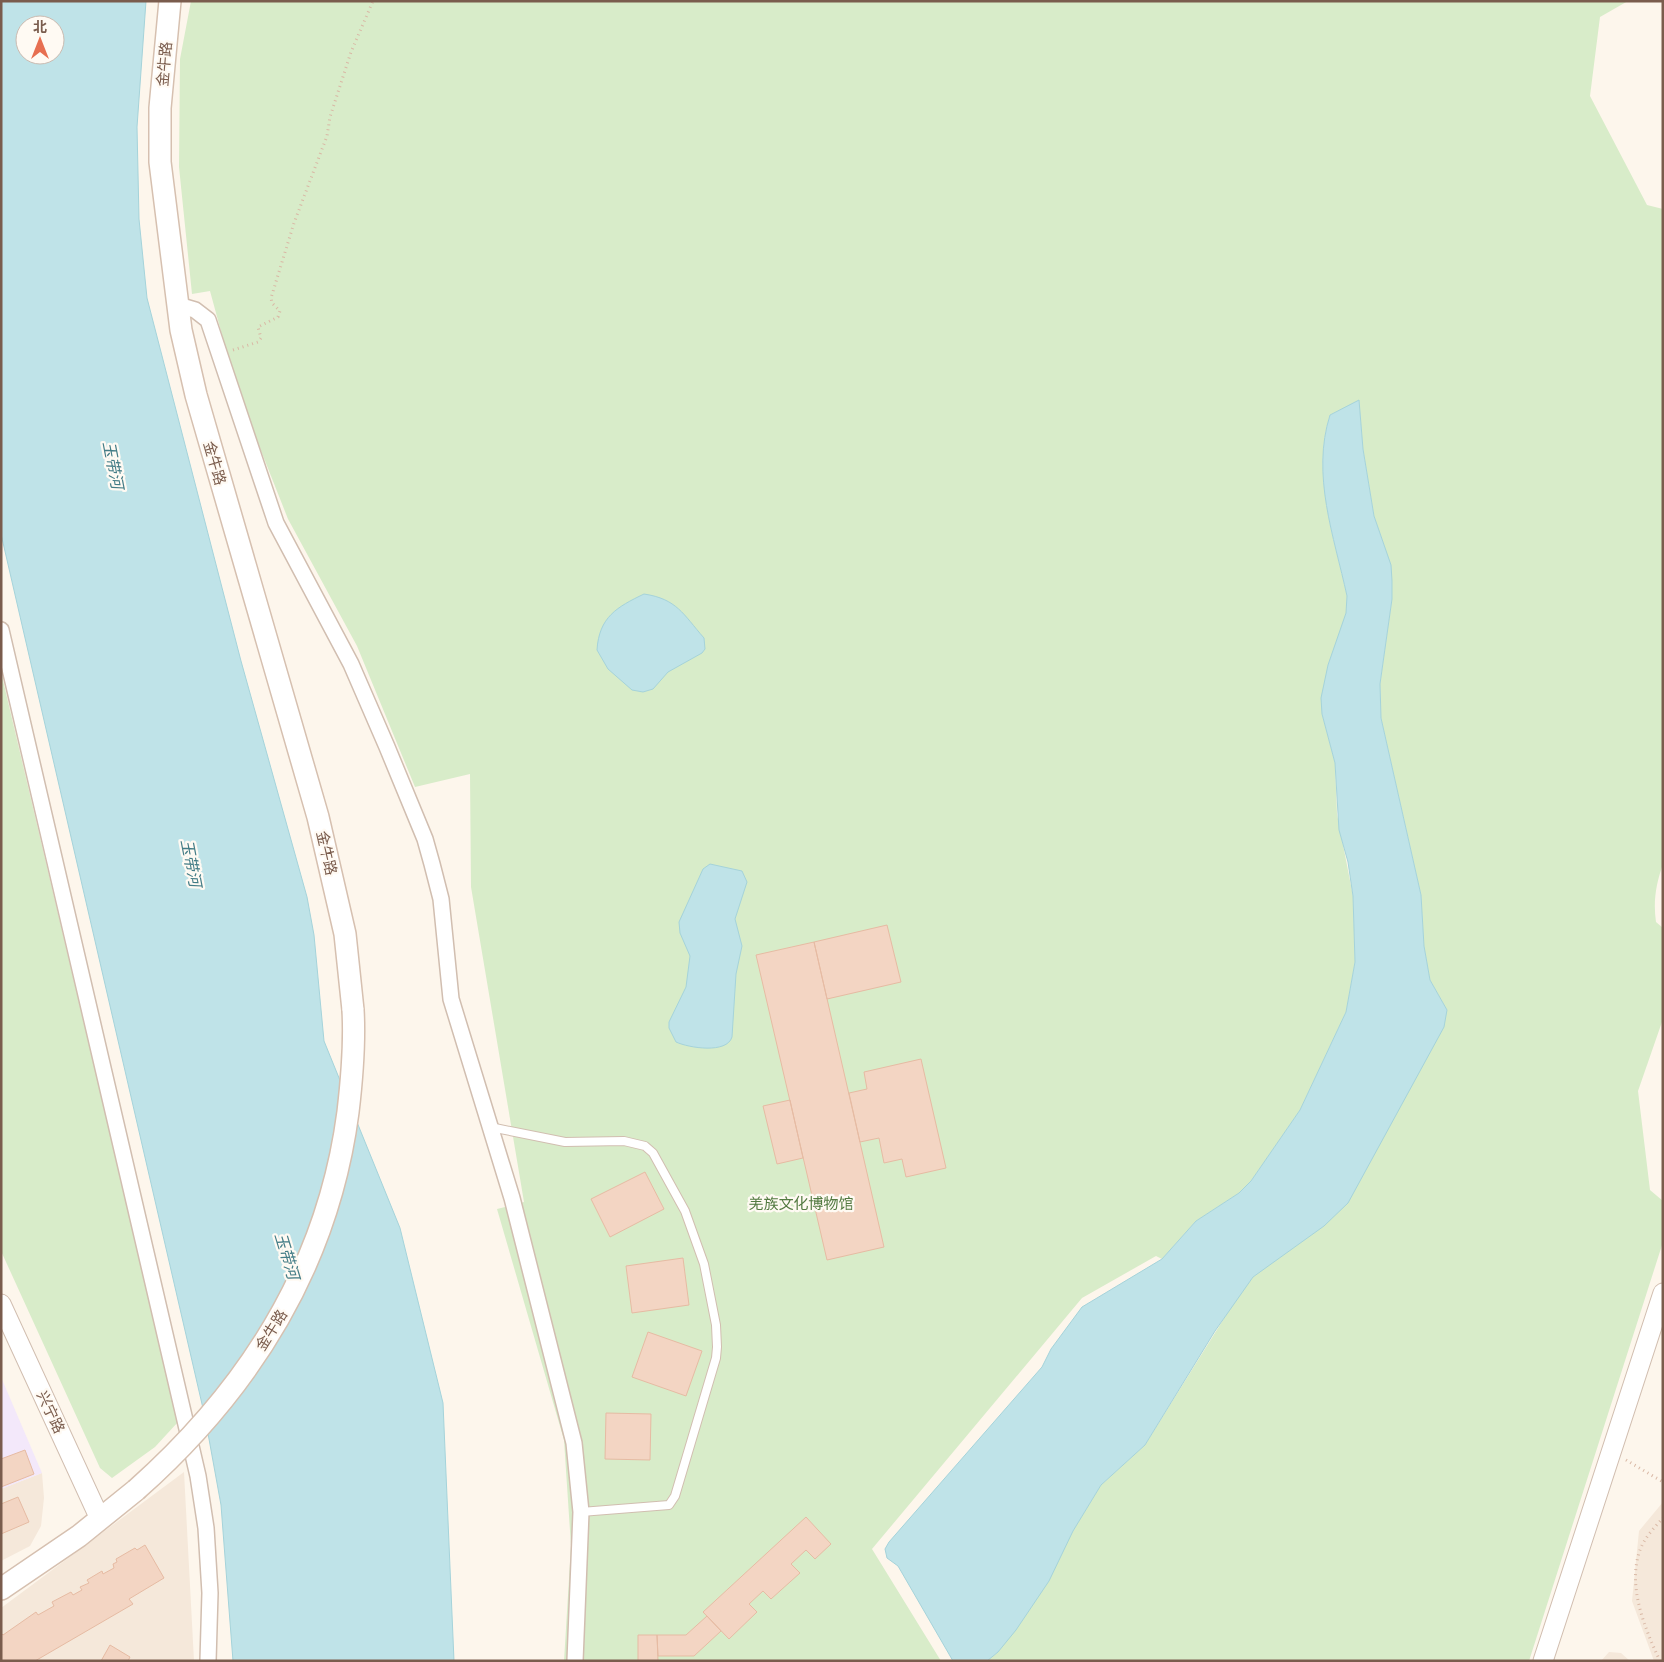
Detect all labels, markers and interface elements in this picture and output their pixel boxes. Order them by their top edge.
north arrow [15,15,65,65]
text: 北 [33,18,47,36]
street label: 金牛路 [153,41,175,87]
water label: 玉带河 [98,439,128,493]
street label: 金牛路 [200,439,230,487]
street label: 金牛路 [313,829,341,877]
water label: 玉带河 [176,837,206,891]
park label: 羌族文化博物馆 [748,1194,854,1213]
water label: 玉带河 [270,1230,305,1285]
street label: 金牛路 [251,1306,291,1354]
street label: 兴宁路 [33,1388,69,1436]

